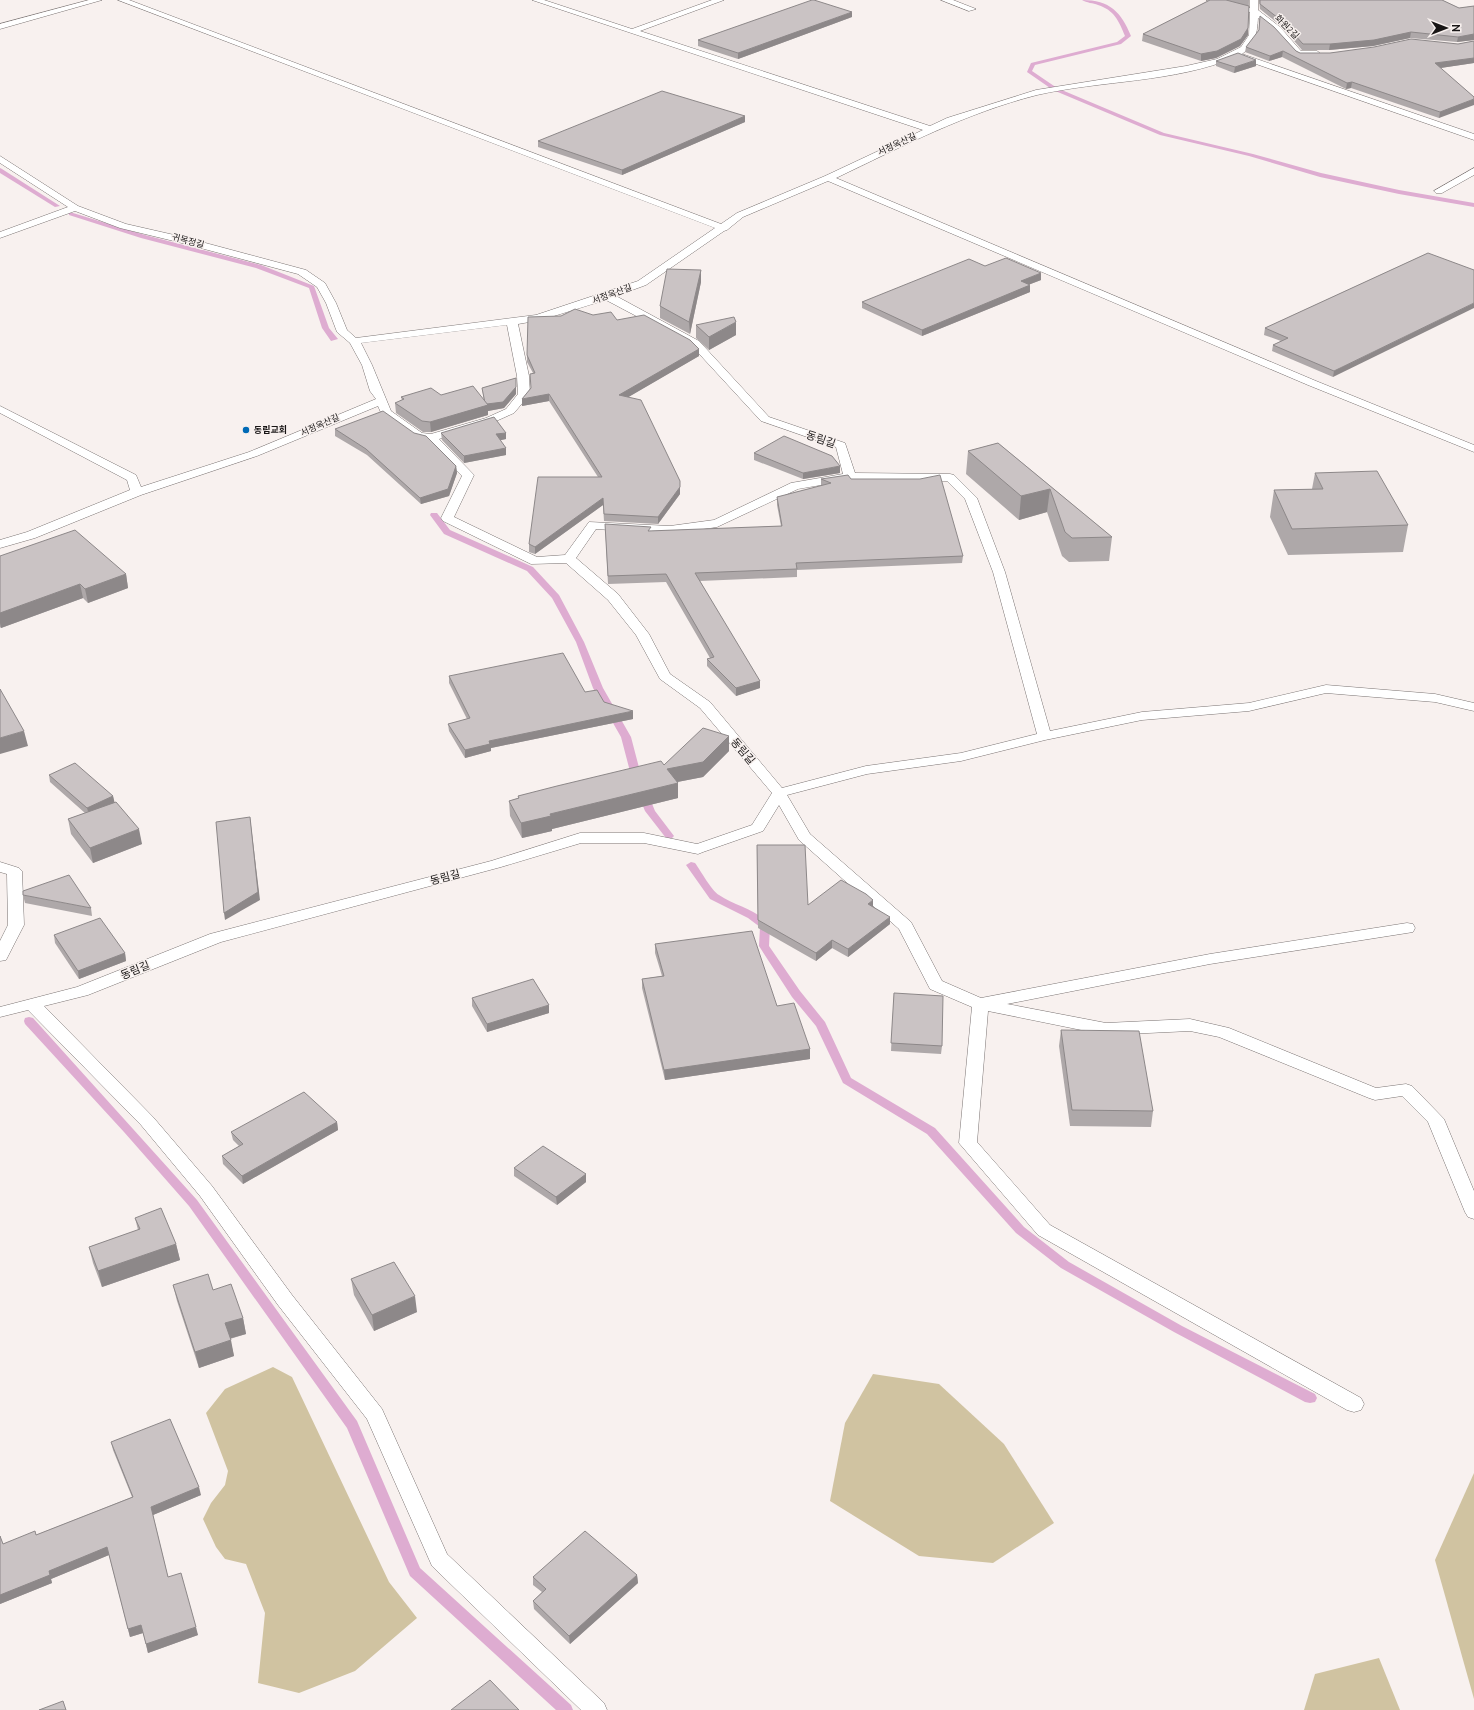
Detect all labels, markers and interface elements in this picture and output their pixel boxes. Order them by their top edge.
north arrow [1426,8,1466,48]
street label: 화원2길 [1273,13,1301,41]
text: N [1450,24,1462,32]
street label: 서정옥산길 [876,131,918,157]
street label: 귀목정길 [171,232,205,250]
street label: 서정옥산길 [591,282,633,306]
street label: 서정옥산길 [299,412,341,438]
marker: 동림교회 [241,425,251,435]
place label: 동림교회 [253,425,287,435]
street label: 동림길 [805,428,837,450]
street label: 동림길 [729,736,757,766]
street label: 동림길 [429,867,461,887]
street label: 동림길 [119,959,151,981]

